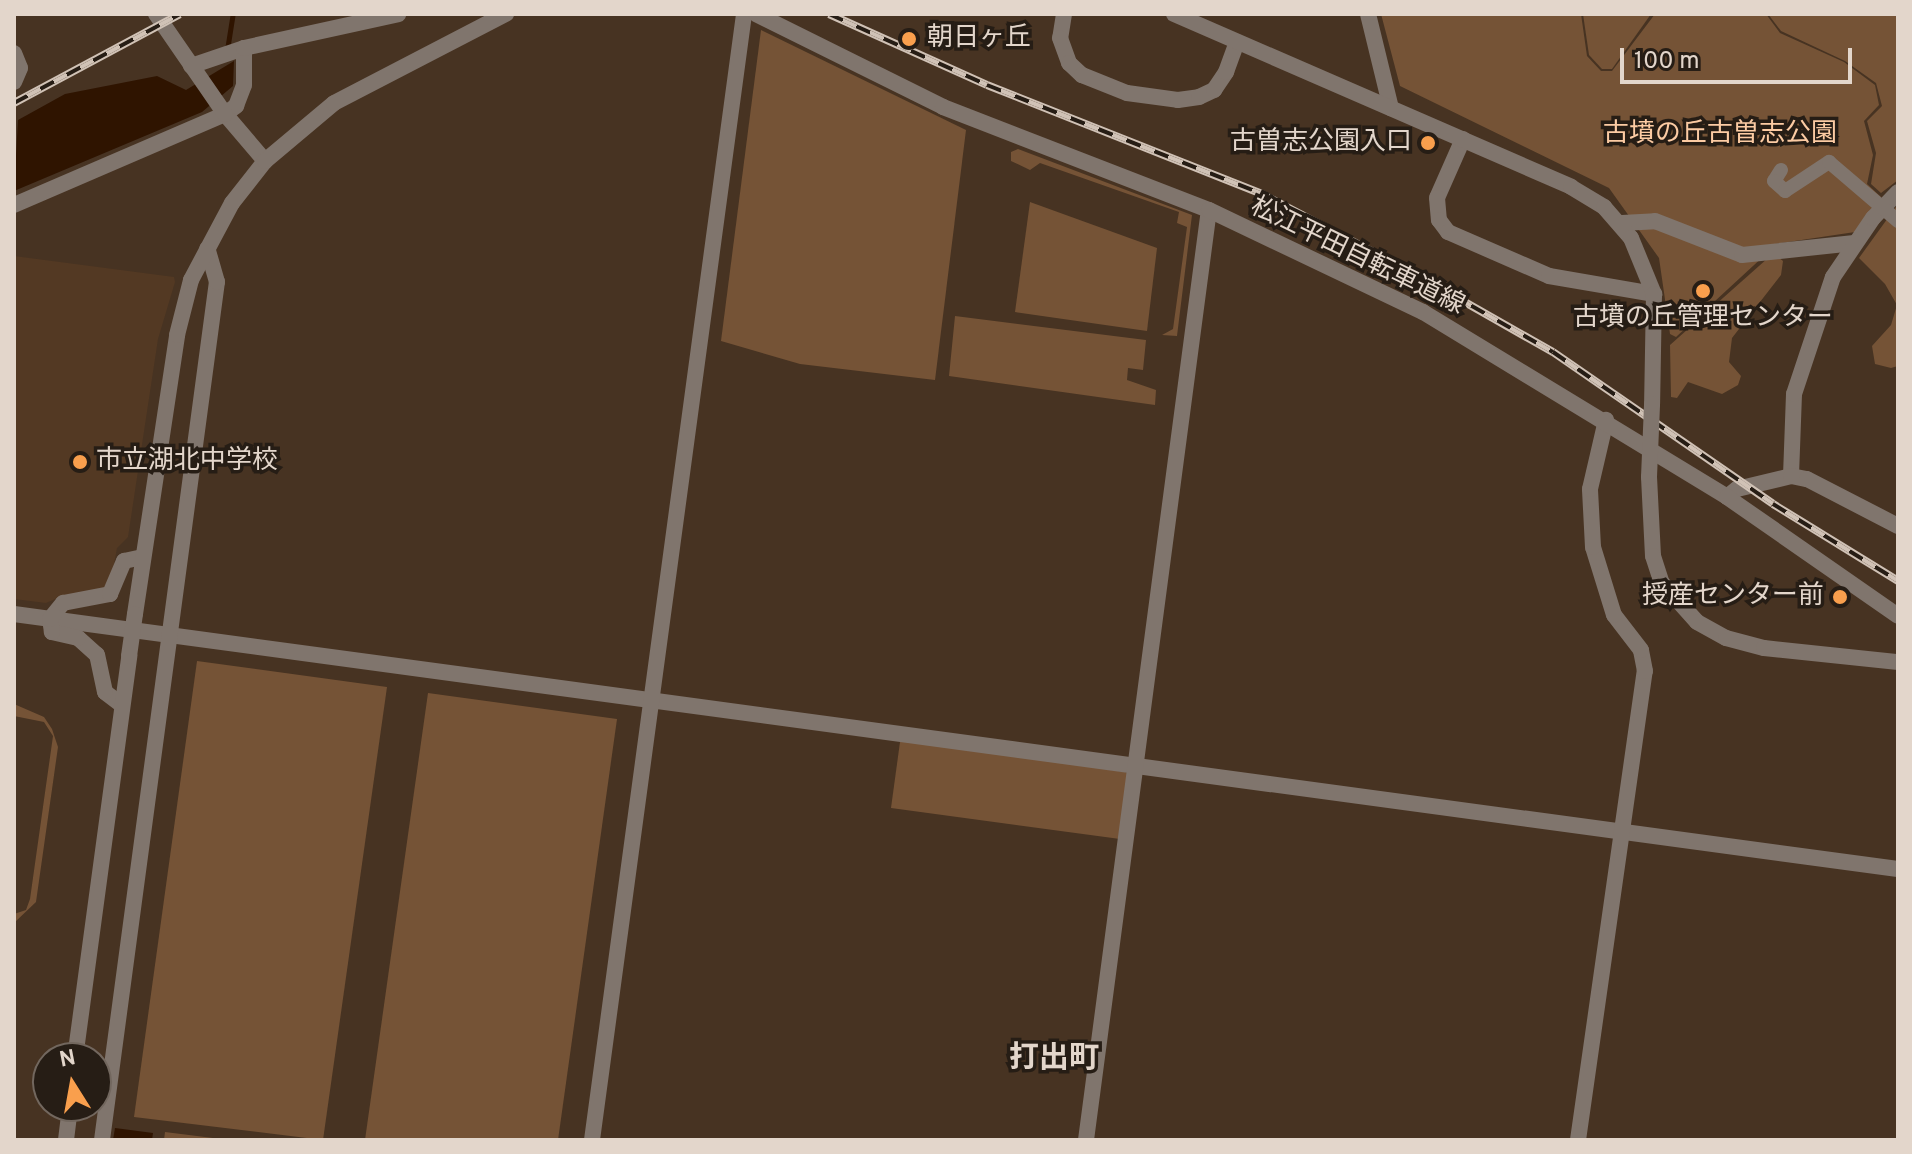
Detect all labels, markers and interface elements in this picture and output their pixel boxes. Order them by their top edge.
place label: 朝日ヶ丘 [927,23,1031,55]
marker: 朝日ヶ丘 [898,28,920,50]
scale bar [1624,32,1856,82]
text: 100 m [1634,47,1700,77]
park label: 古墳の丘古曽志公園 [1603,119,1837,151]
place label: 古曽志公園入口 [1230,127,1412,159]
marker: 古曽志公園入口 [1419,134,1437,152]
street label: 松江平田自転車道線 [1245,192,1469,322]
marker: 古墳の丘管理センター [1694,282,1712,300]
place label: 古墳の丘管理センター [1573,303,1833,335]
place label: 市立湖北中学校 [96,446,278,478]
marker: 市立湖北中学校 [71,453,89,471]
place label: 授産センター前 [1642,581,1824,613]
marker: 授産センター前 [1831,588,1849,606]
north arrow [32,1042,112,1122]
district label: 打出町 [1009,1042,1099,1078]
text: N [57,1045,78,1075]

